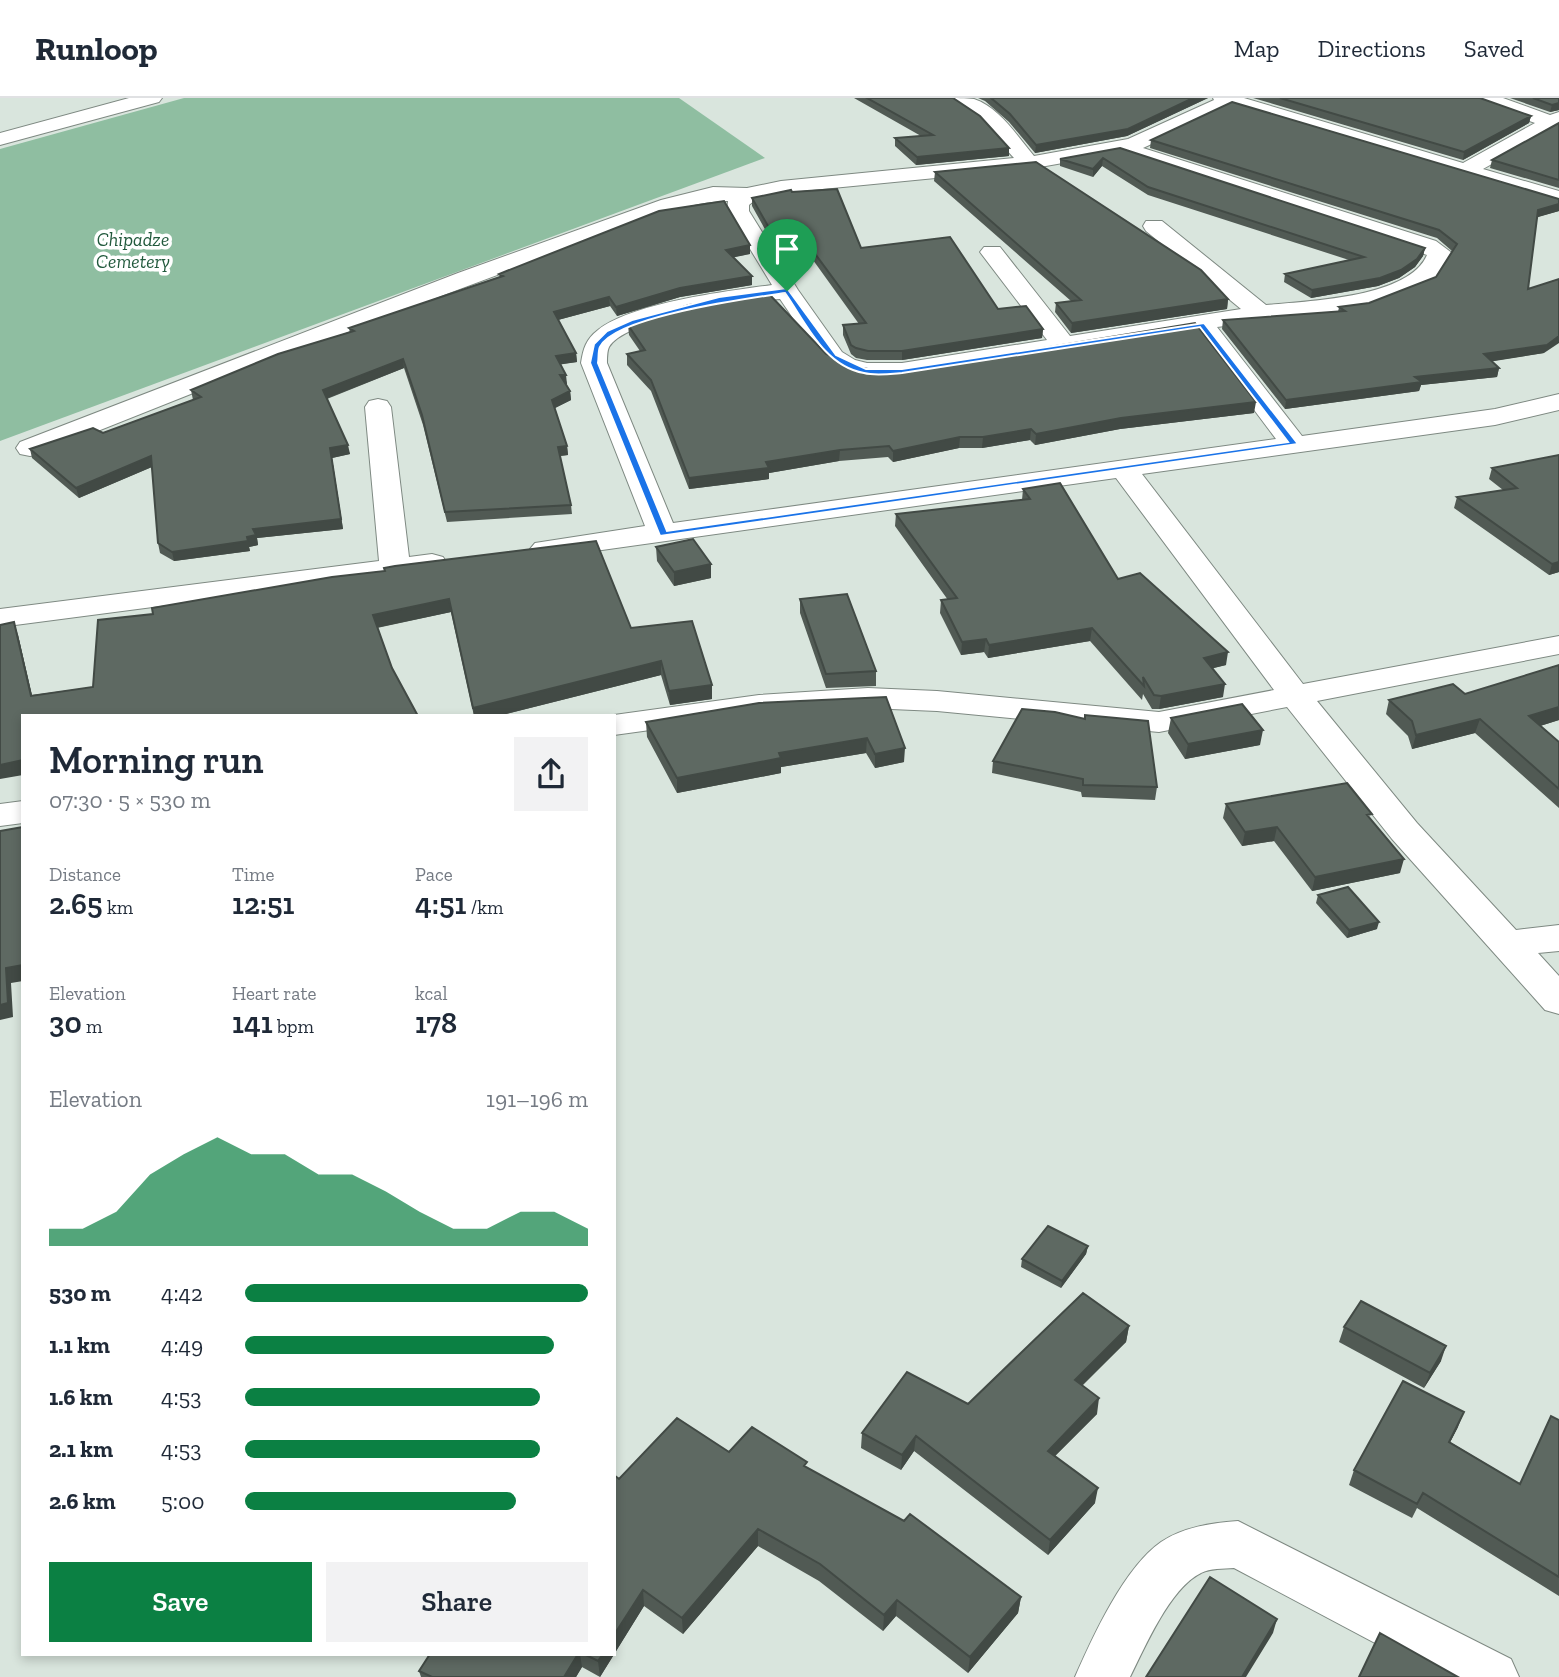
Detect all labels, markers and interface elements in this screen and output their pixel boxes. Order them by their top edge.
text: Runloop [35,29,158,68]
text: Map [1234,34,1280,63]
text: Directions [1318,34,1426,63]
text: Saved [1464,34,1524,63]
pin [757,219,817,291]
park label: Chipadze Cemetery [96,228,170,273]
icon: arrive [768,230,806,268]
text: Morning run [49,737,264,783]
button: share [514,737,588,811]
text: 07:30 · 5 × 530 m [49,786,211,814]
text: Distance [49,863,121,886]
text: Time [232,863,274,886]
text: Pace [415,863,453,886]
text: 2.65 [49,886,103,922]
text: 12:51 [232,886,294,922]
text: 4:51 [415,886,466,922]
text: km [103,896,133,919]
text: /km [466,896,503,919]
text: Elevation [49,982,126,1005]
text: Heart rate [232,982,317,1005]
text: kcal [415,982,448,1005]
text: 30 [49,1005,82,1041]
text: 141 [232,1005,273,1041]
text: 178 [415,1005,457,1041]
text: m [82,1015,102,1038]
text: bpm [273,1015,314,1038]
text: Elevation [49,1085,142,1113]
text: 191–196 m [486,1085,588,1113]
text: 530 m [49,1279,111,1307]
text: 4:42 [161,1279,203,1307]
text: 1.1 km [49,1331,110,1359]
text: 4:49 [161,1331,203,1359]
text: 1.6 km [49,1383,113,1411]
text: 4:53 [161,1383,202,1411]
text: 2.1 km [49,1435,113,1463]
text: 4:53 [161,1435,202,1463]
text: 2.6 km [49,1487,116,1515]
text: 5:00 [161,1487,204,1515]
button: Save [49,1562,312,1642]
button: Share [326,1562,588,1642]

